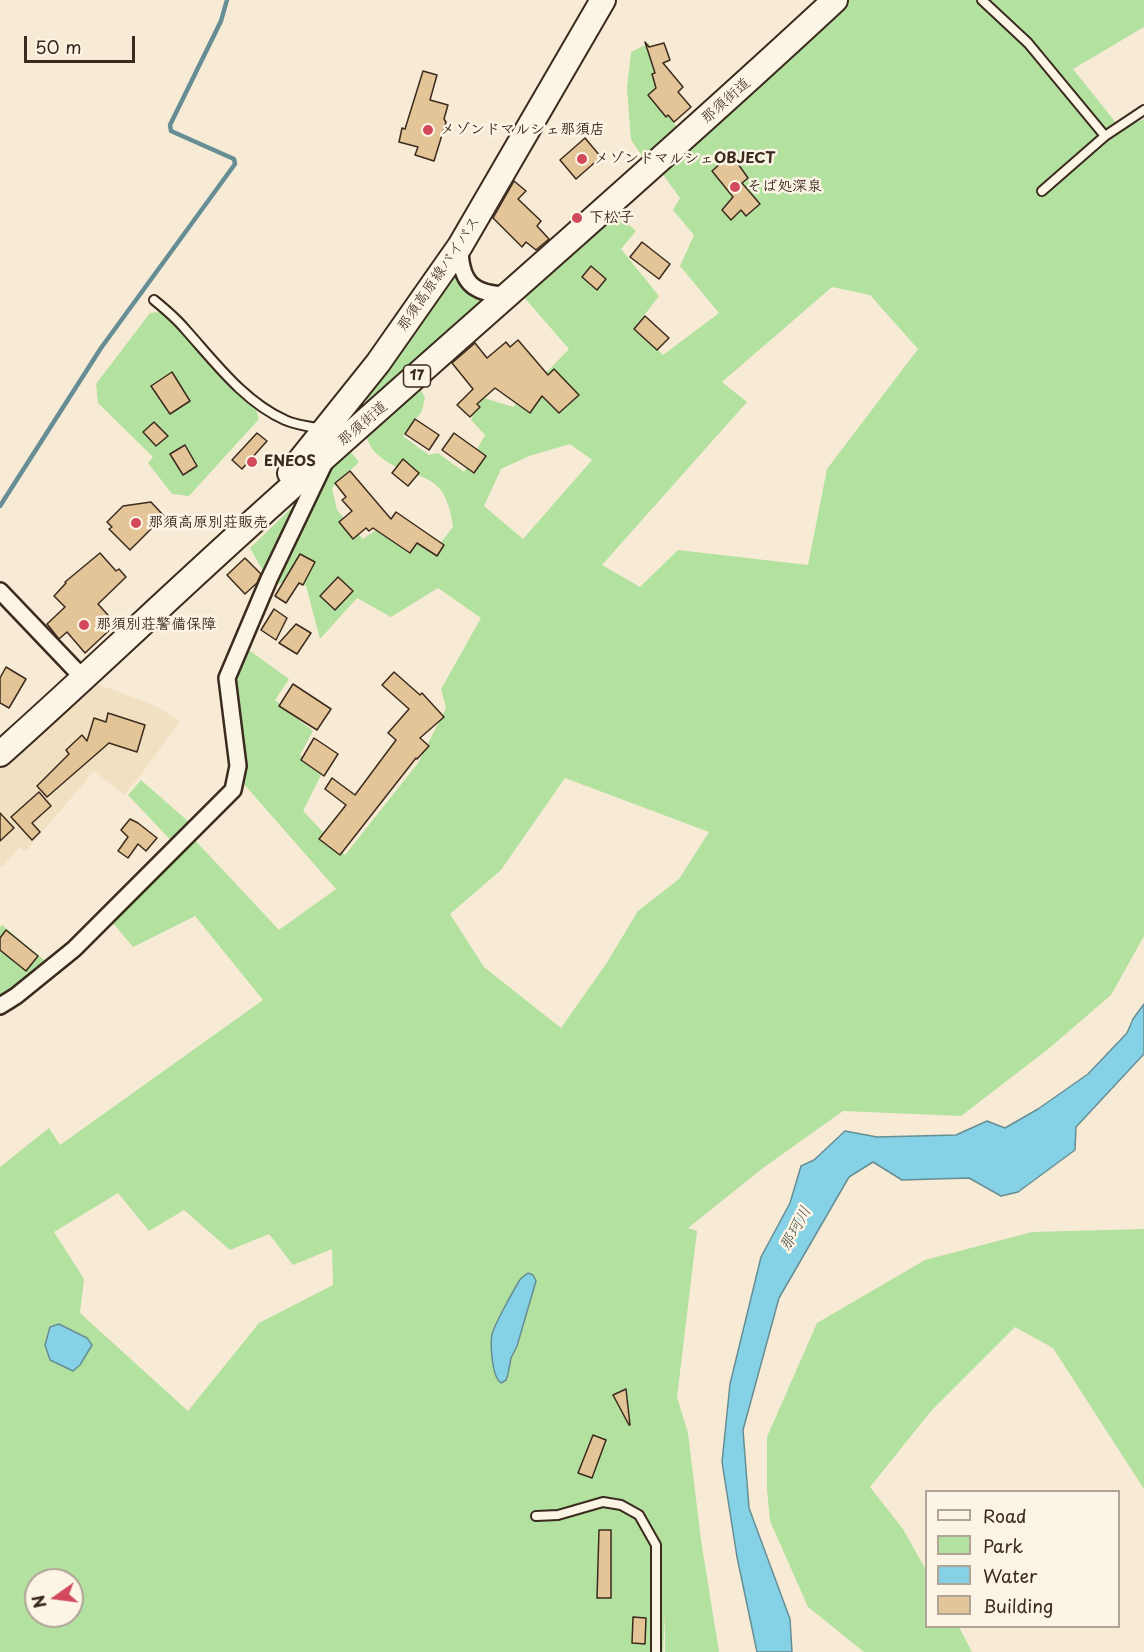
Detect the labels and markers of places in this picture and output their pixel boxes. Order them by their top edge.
place label: メゾンドマルシェ那須店 [440,121,605,139]
marker: メゾンドマルシェ那須店 [421,123,435,137]
place label: メゾンドマルシェOBJECT [594,150,775,168]
marker: メゾンドマルシェOBJECT [575,152,589,166]
place label: そば処深泉 [747,178,822,196]
marker: そば処深泉 [728,180,742,194]
place label: 下松子 [589,209,634,227]
marker: 下松子 [570,211,584,225]
place label: ENEOS [264,453,316,471]
marker: ENEOS [245,455,259,469]
place label: 那須高原別荘販売 [148,514,268,532]
marker: 那須高原別荘販売 [129,516,143,530]
place label: 那須別荘警備保障 [96,616,216,634]
marker: 那須別荘警備保障 [77,618,91,632]

